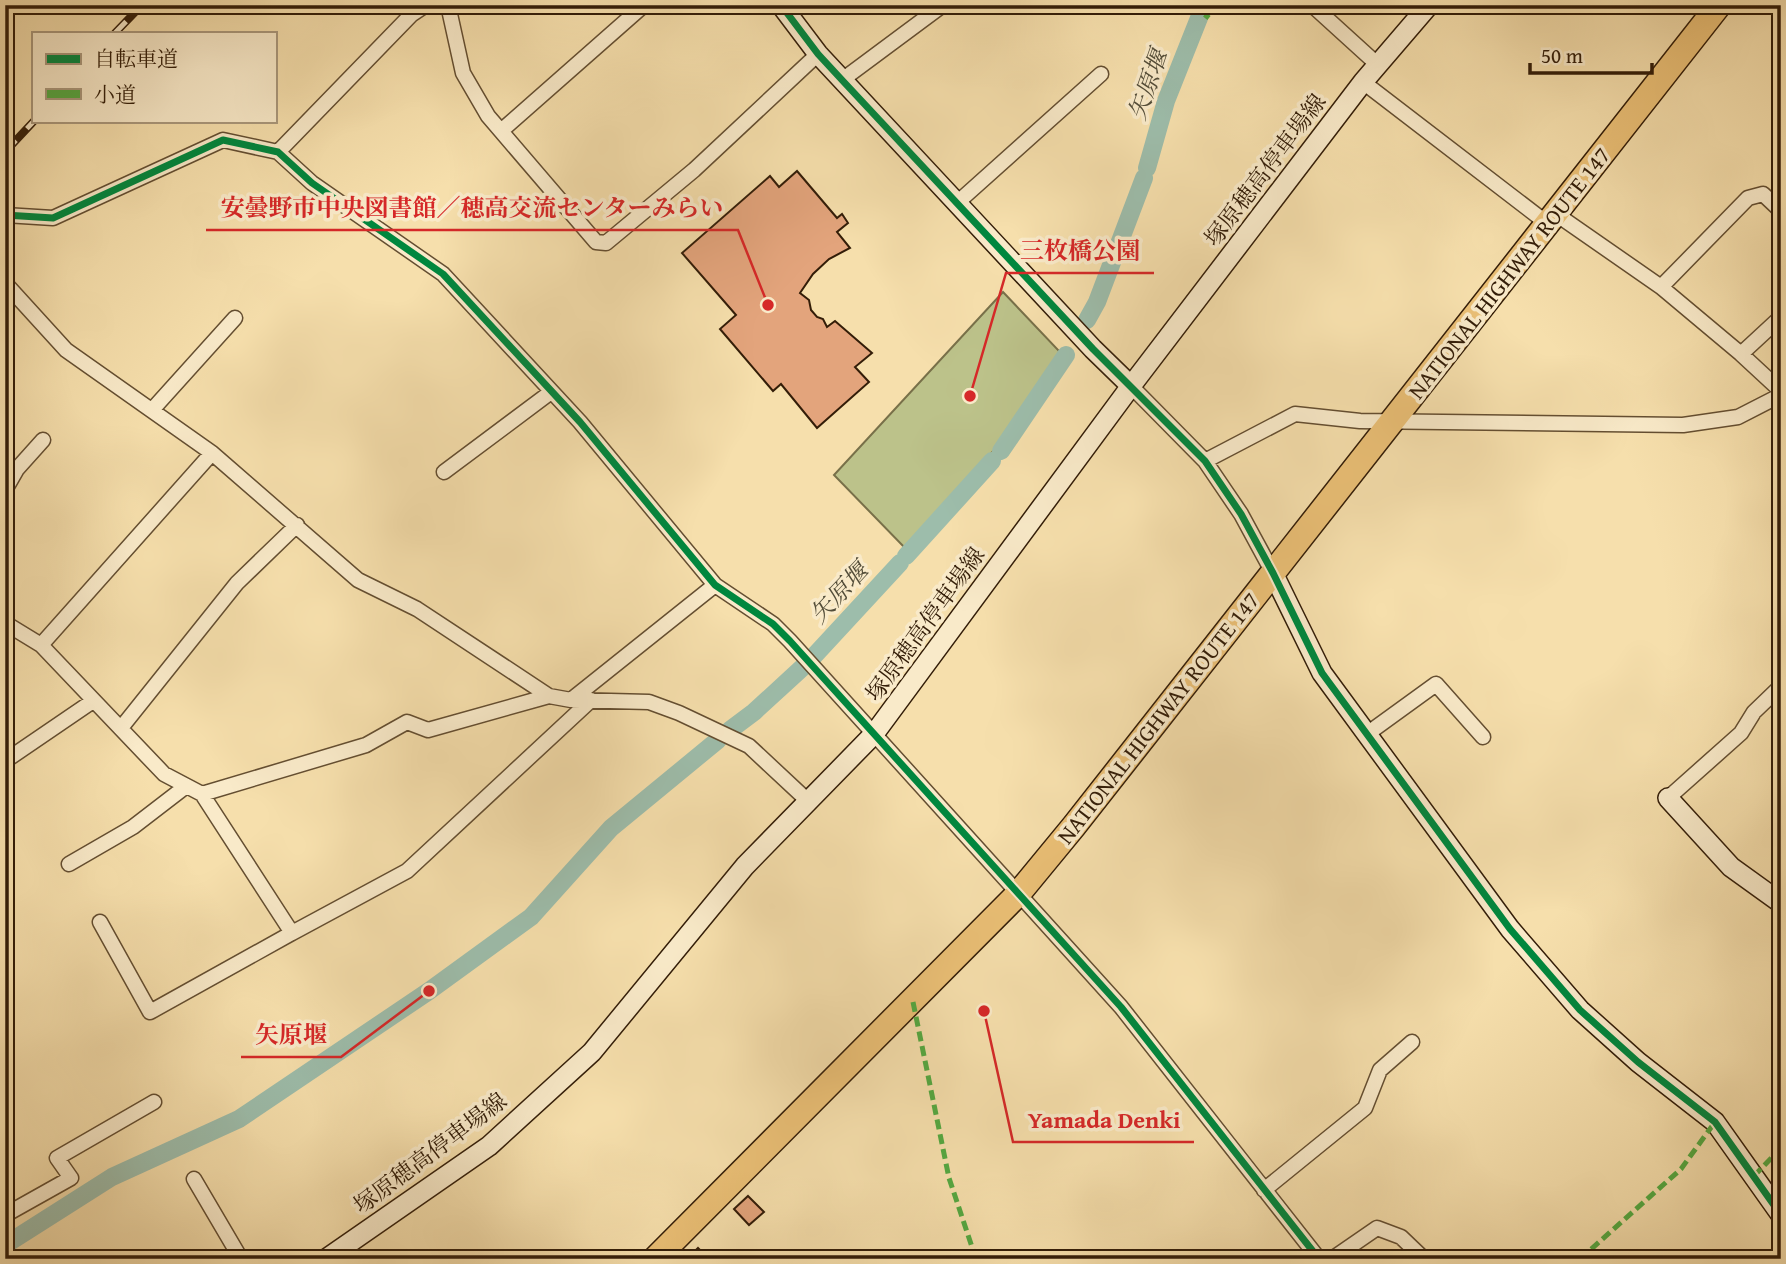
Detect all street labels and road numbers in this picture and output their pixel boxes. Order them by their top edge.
street label: 塚原穂高停車場線 [1196,86,1333,253]
street label: NATIONAL HIGHWAY ROUTE 147 [1400,140,1618,406]
street label: 塚原穂高停車場線 [857,540,992,708]
street label: NATIONAL HIGHWAY ROUTE 147 [1049,585,1267,851]
street label: 塚原穂高停車場線 [346,1084,513,1221]

